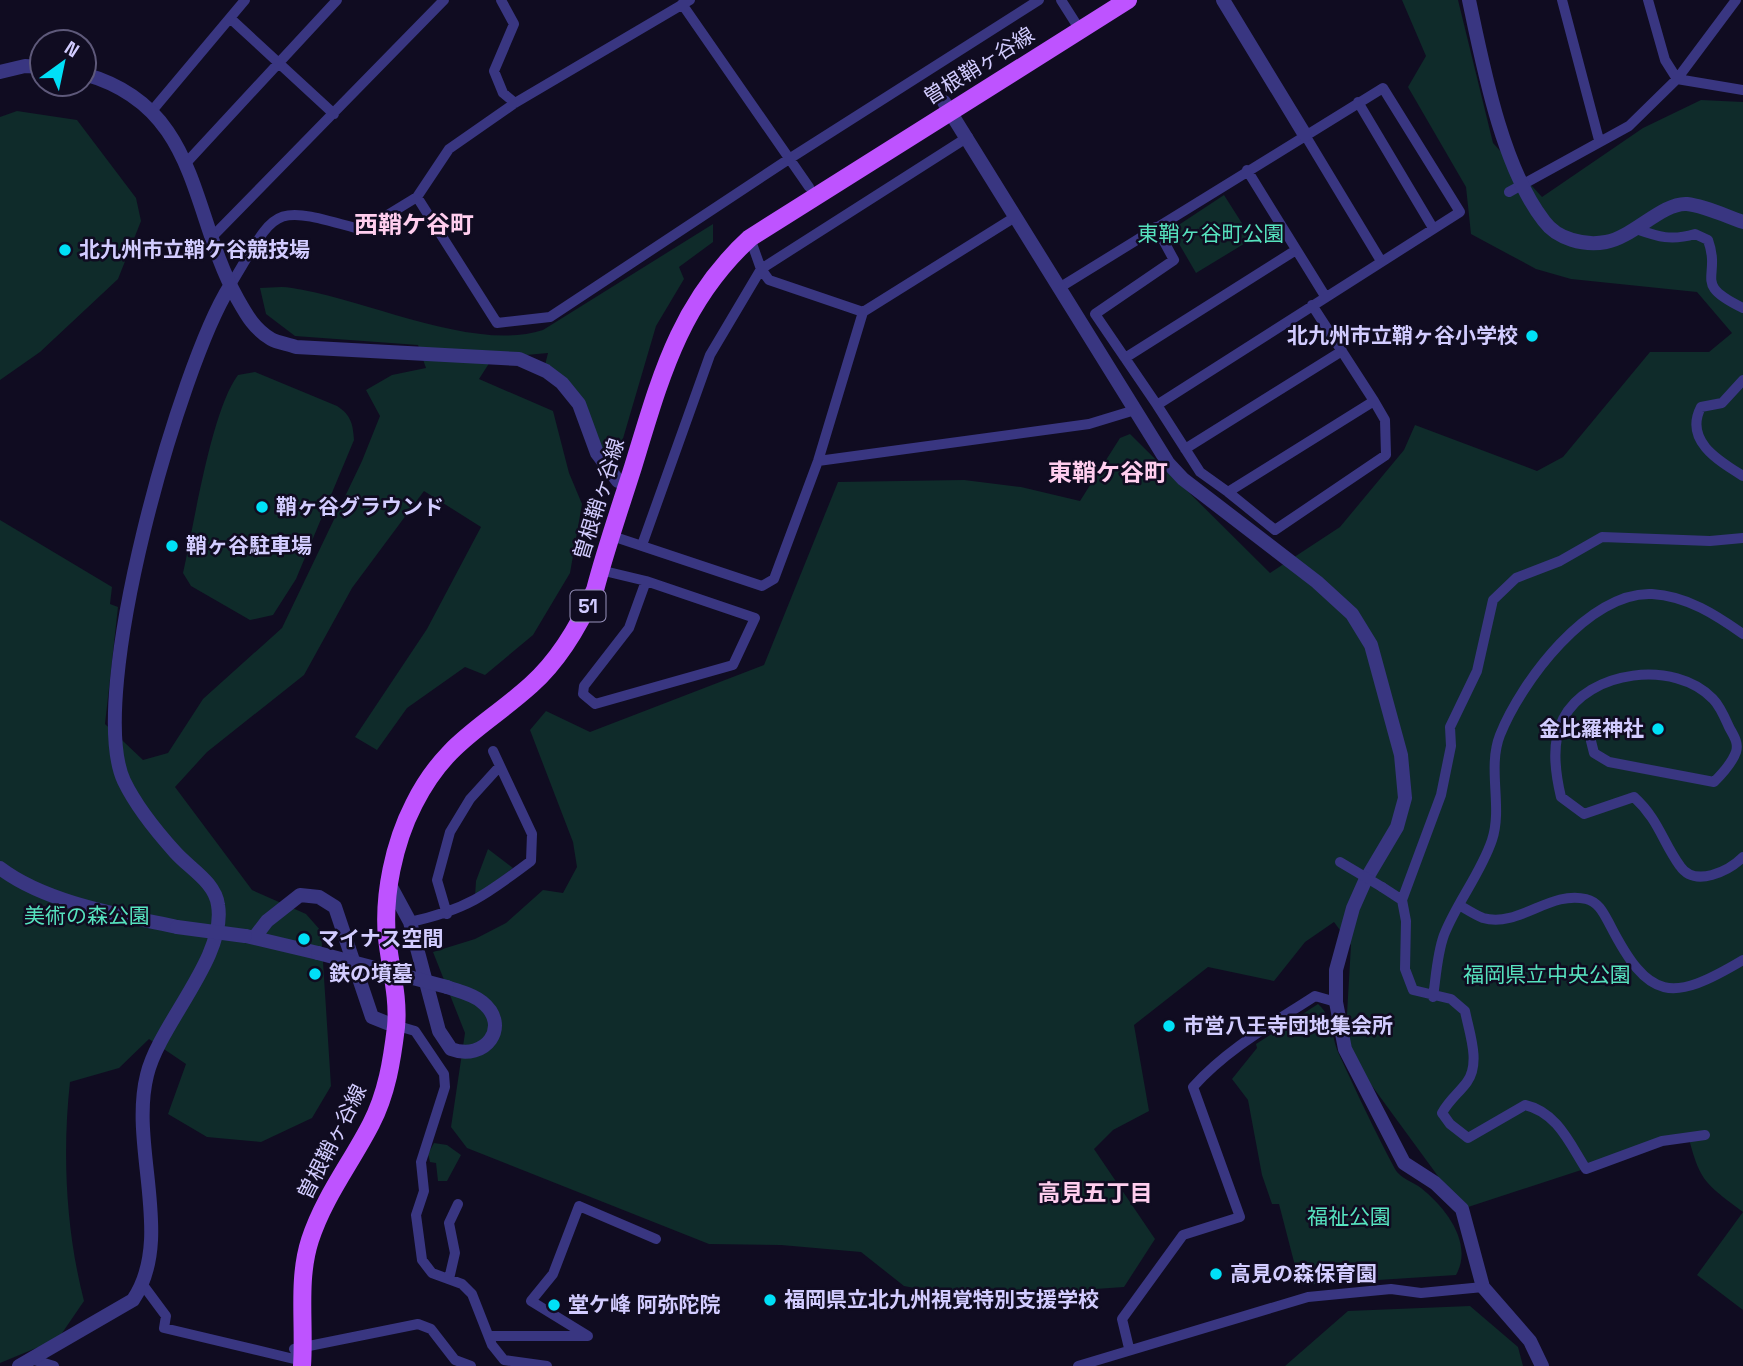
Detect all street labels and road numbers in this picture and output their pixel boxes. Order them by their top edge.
street label: 曽根鞘ヶ谷線 [918,21,1039,110]
street label: 曽根鞘ヶ谷線 [567,435,630,563]
road number: 51 [570,590,606,622]
street label: 曽根鞘ヶ谷線 [291,1080,372,1204]

